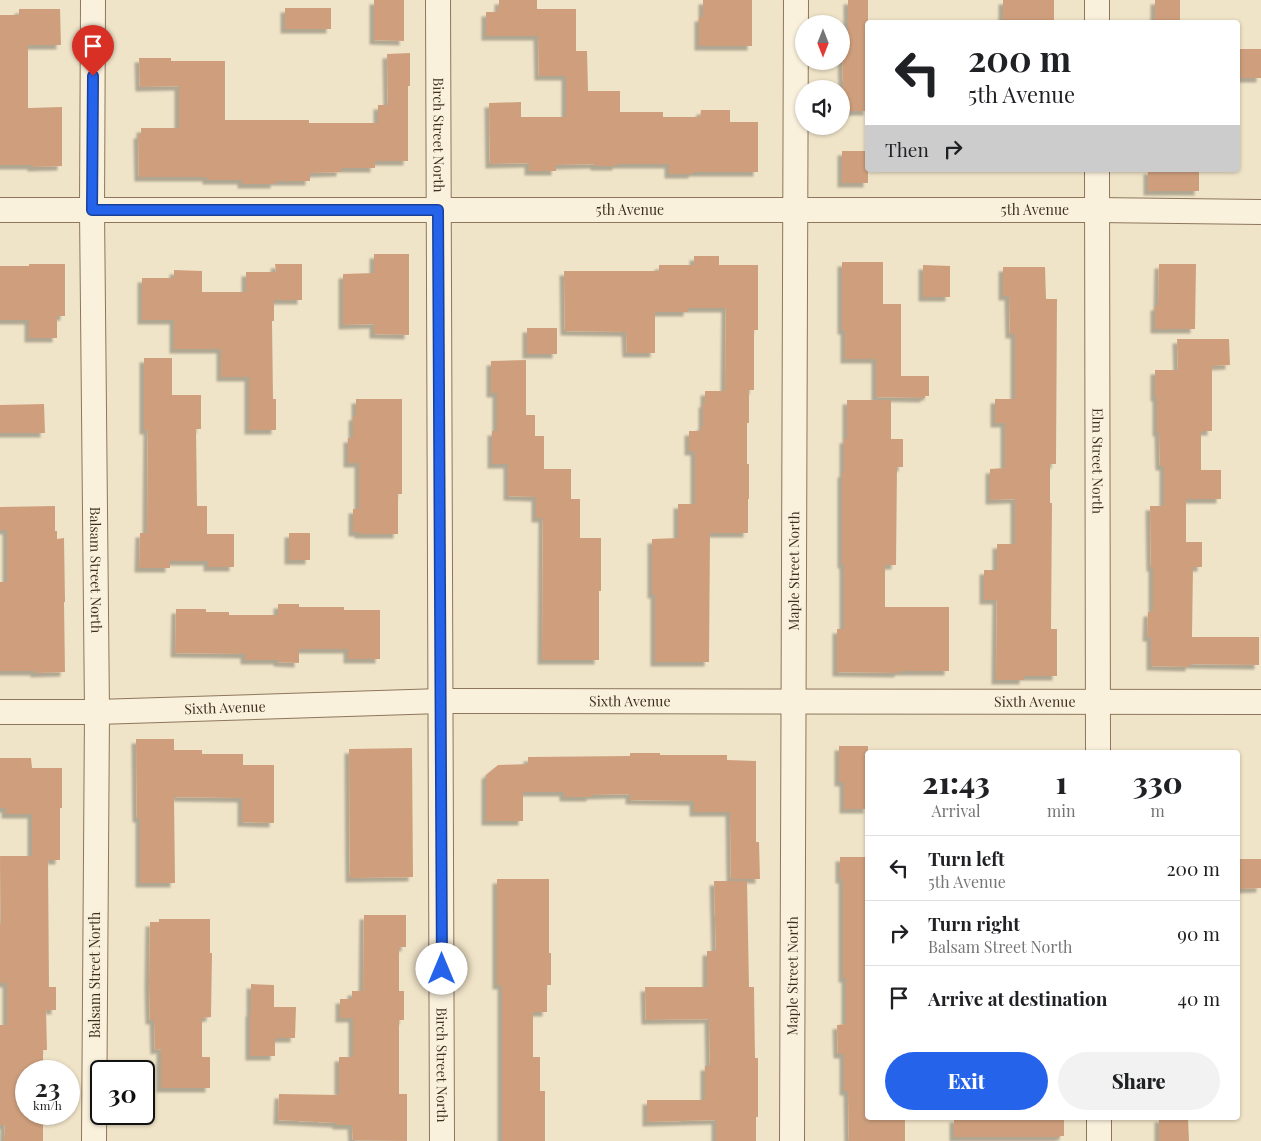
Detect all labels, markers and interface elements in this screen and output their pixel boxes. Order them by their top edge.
north arrow [795,15,850,70]
map controls [795,15,850,135]
pin [72,25,114,76]
icon: arrive [79,32,107,60]
text: 200 m [968,34,1071,81]
icon: left [885,40,950,105]
street label: Birch Street North [429,78,449,193]
text: 5th Avenue [968,79,1075,109]
button: sound [795,80,850,135]
icon: right [939,135,967,163]
text: Then [885,136,929,162]
street label: 5th Avenue [596,200,664,219]
street label: 5th Avenue [1001,200,1069,219]
street label: Elm Street North [1088,408,1108,515]
street label: Balsam Street North [86,507,106,634]
street label: Maple Street North [784,511,803,631]
street label: Sixth Avenue [589,691,671,710]
street label: Sixth Avenue [994,692,1076,711]
street label: Sixth Avenue [184,697,266,718]
text: 21:43 [922,762,990,802]
text: 1 [1055,762,1067,802]
text: 330 [1133,762,1183,802]
text: Arrival [931,800,981,821]
text: min [1047,800,1075,821]
text: m [1151,800,1165,821]
text: Turn left [928,845,1005,871]
icon: left [885,854,913,882]
text: 200 m [1166,855,1220,881]
text: 5th Avenue [928,871,1006,892]
text: Turn right [928,910,1020,936]
street label: Balsam Street North [85,911,104,1038]
street label: Maple Street North [782,916,802,1036]
icon: right [885,919,913,947]
text: 90 m [1177,920,1220,946]
text: Balsam Street North [928,936,1072,957]
position arrow [415,942,467,994]
icon: arrive [885,984,913,1012]
text: Arrive at destination [928,985,1108,1011]
text: 40 m [1178,985,1220,1011]
street label: Birch Street North [433,1007,452,1123]
button: Exit [885,1052,1048,1110]
button: Share [1058,1052,1220,1110]
speed limit sign: 30 [90,1060,155,1125]
text: 23 [35,1070,60,1103]
text: km/h [33,1097,62,1113]

